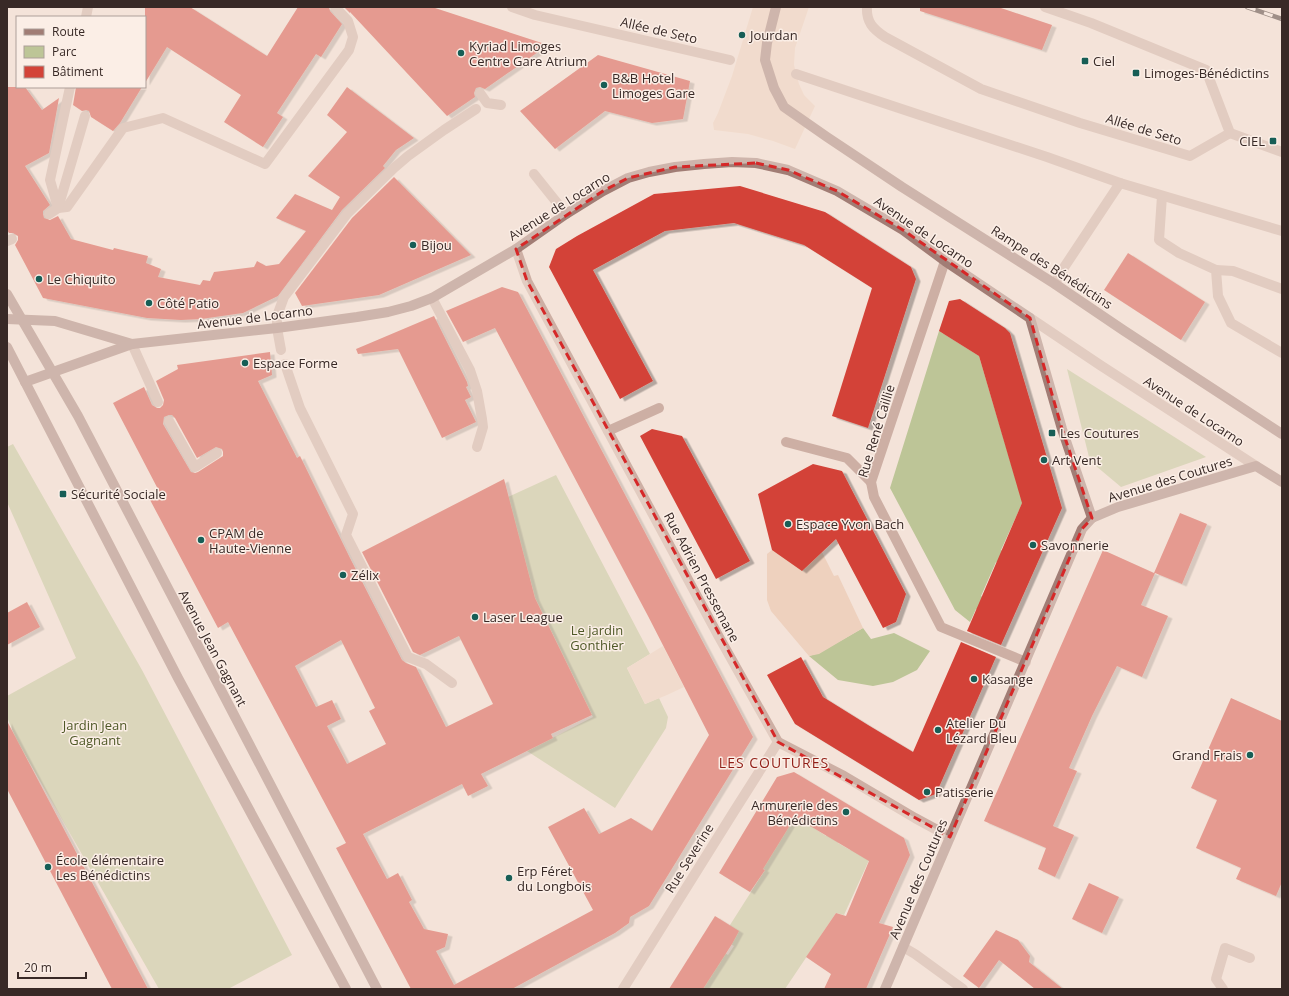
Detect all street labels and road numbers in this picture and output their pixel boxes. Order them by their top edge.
street label: Allée de Seto [619,12,699,48]
street label: Allée de Seto [1104,109,1184,149]
street label: Avenue de Locarno [505,167,613,244]
street label: Avenue de Locarno [871,192,977,272]
street label: Rampe des Bénédictins [988,221,1116,313]
street label: Avenue de Locarno [196,301,314,333]
street label: Avenue de Locarno [1140,372,1248,450]
street label: Rue René Caillie [853,382,899,480]
street label: Avenue des Coutures [1106,452,1234,506]
street label: Rue Adrien Pressemane [660,509,744,645]
street label: Avenue Jean Gagnant [175,587,252,710]
street label: Avenue des Coutures [885,816,951,942]
street label: Rue Severine [660,820,718,896]

